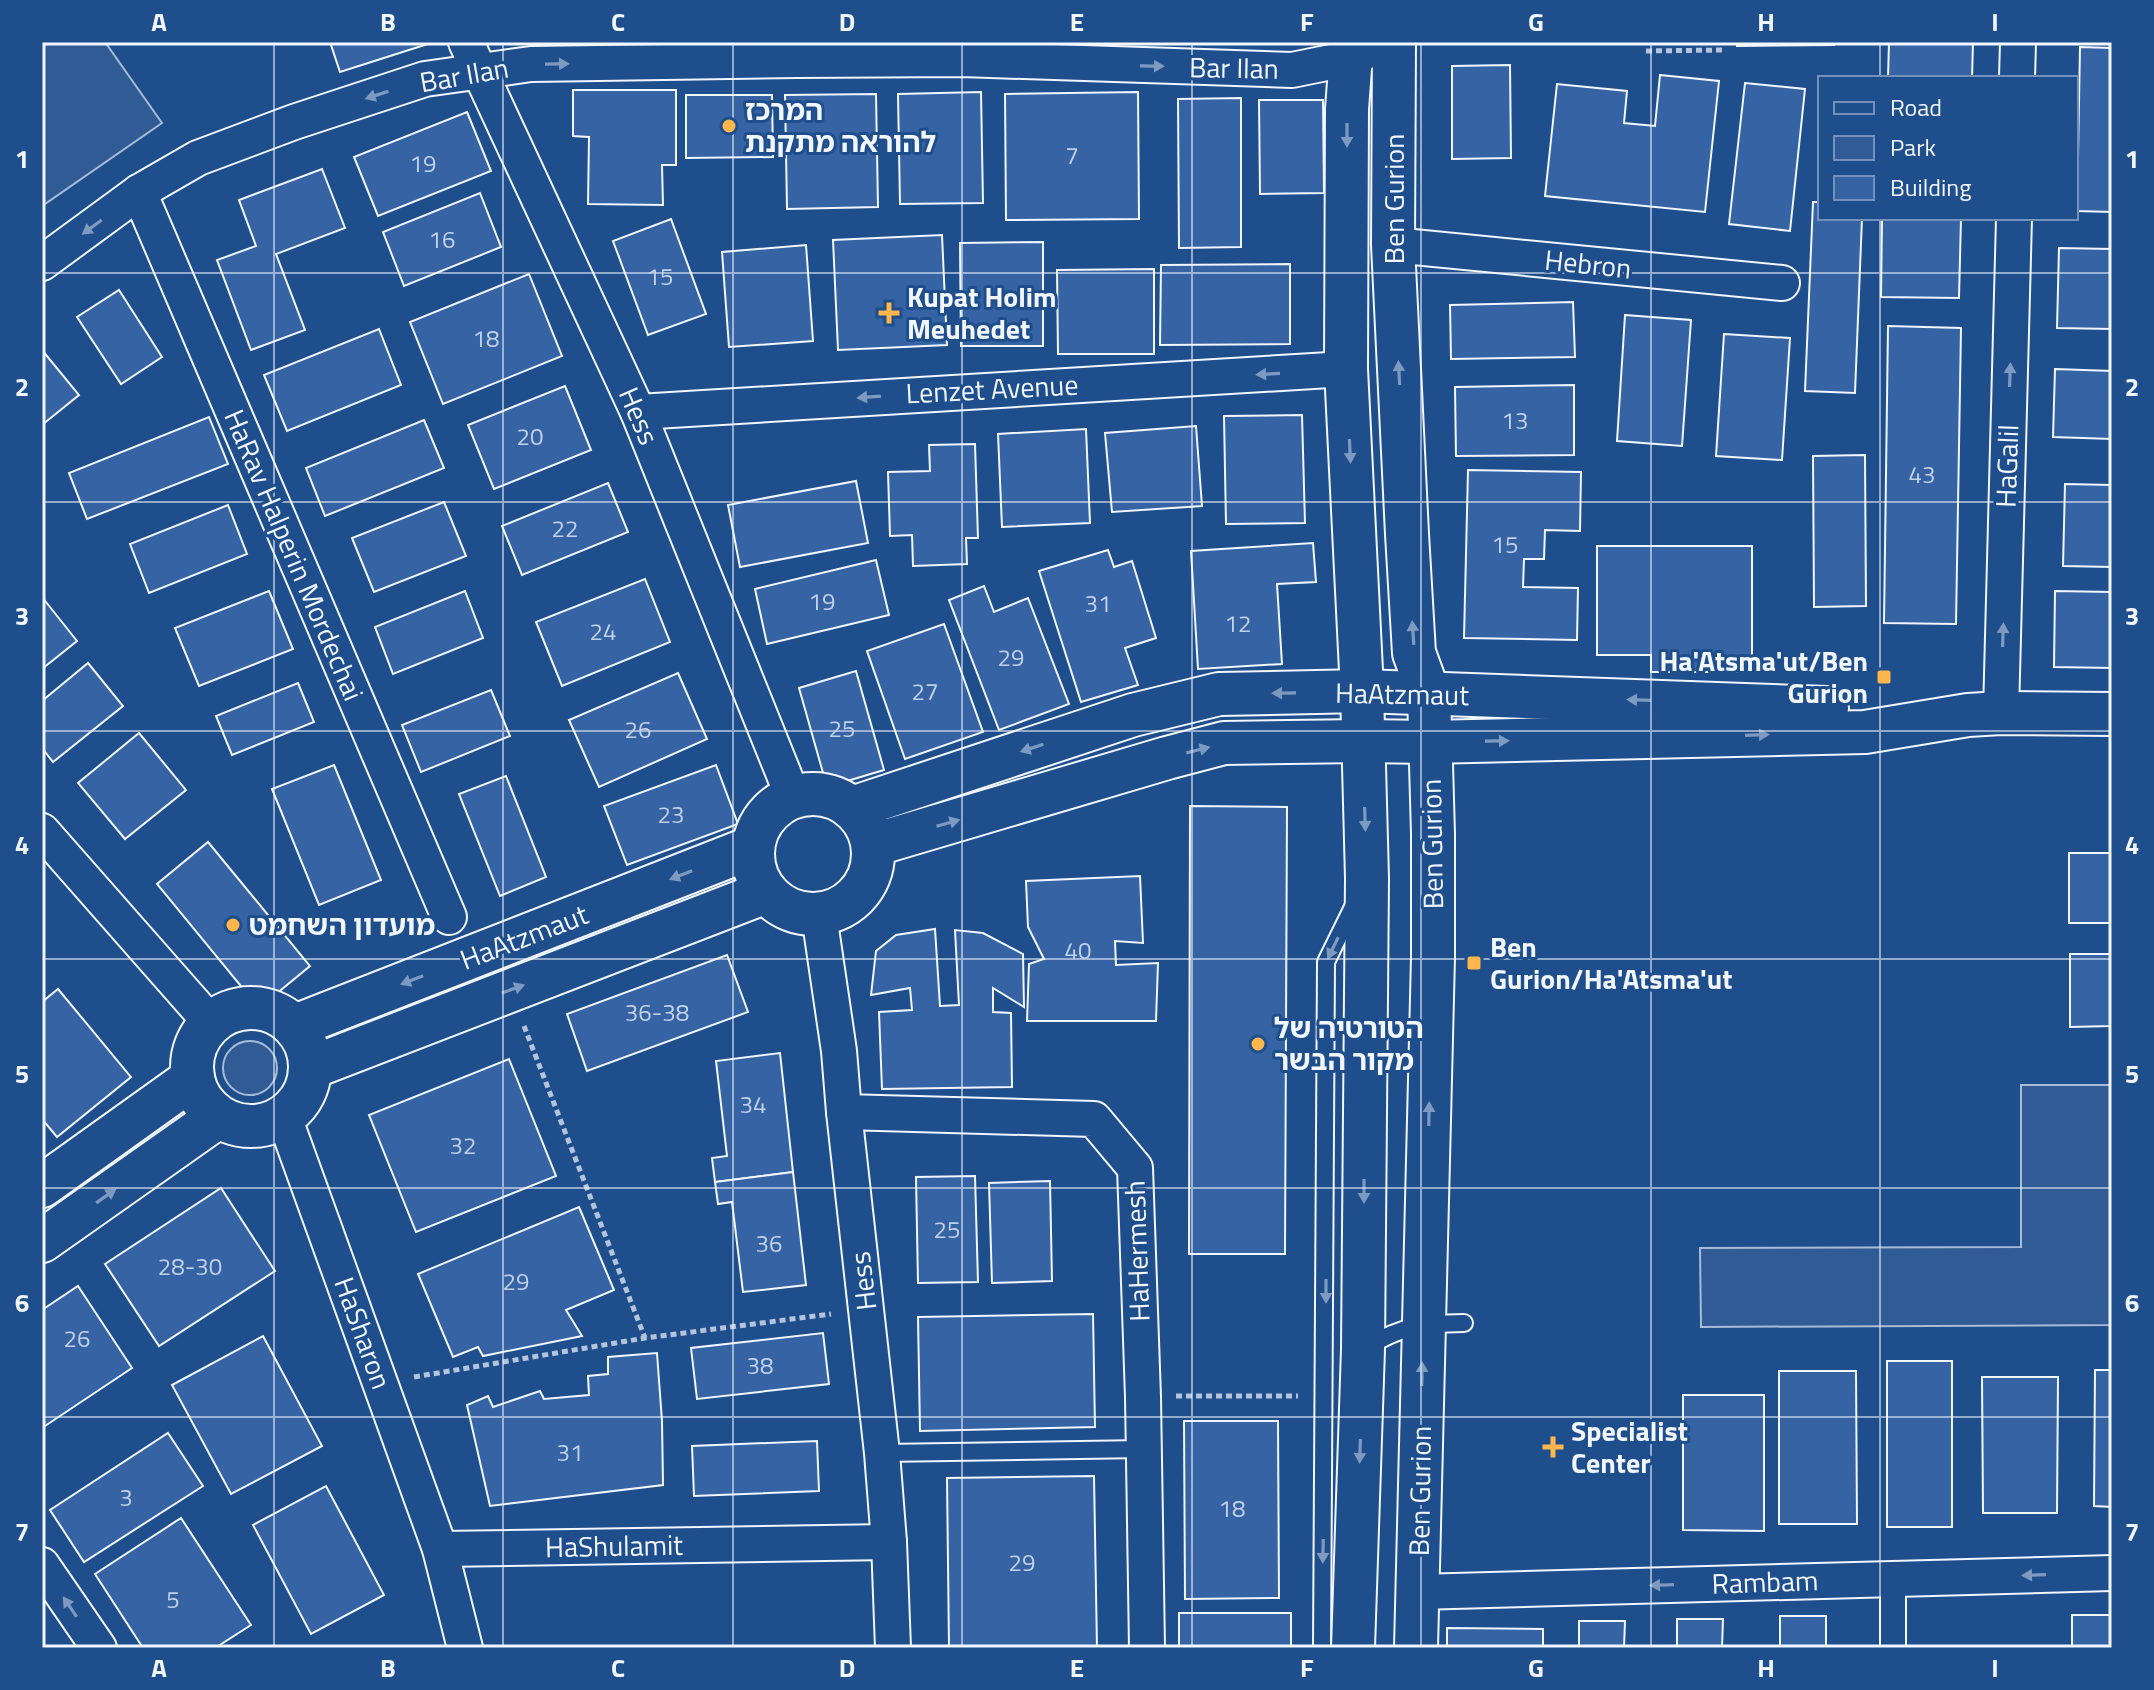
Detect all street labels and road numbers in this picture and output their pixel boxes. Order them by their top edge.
street label: Bar Ilan [1189,45,1279,90]
street label: Bar Ilan [416,46,512,103]
street label: Ben Gurion [1372,134,1415,264]
street label: Hebron [1543,238,1633,289]
street label: Lenzet Avenue [905,363,1079,414]
street label: Hess [608,380,671,451]
street label: HaRav Halperin Mordechai [214,402,375,707]
street label: HaGalil [1984,424,2029,508]
street label: HaAtzmaut [1335,671,1469,716]
street label: Ben Gurion [1409,778,1454,910]
street label: HaAtzmaut [454,892,594,981]
street label: HaHermesh [1113,1180,1160,1322]
street label: Hess [838,1249,887,1313]
street label: HaSharon [323,1271,404,1395]
street label: Ben Gurion [1397,1425,1442,1557]
street label: HaShulamit [545,1523,683,1568]
street label: Rambam [1711,1558,1819,1605]

